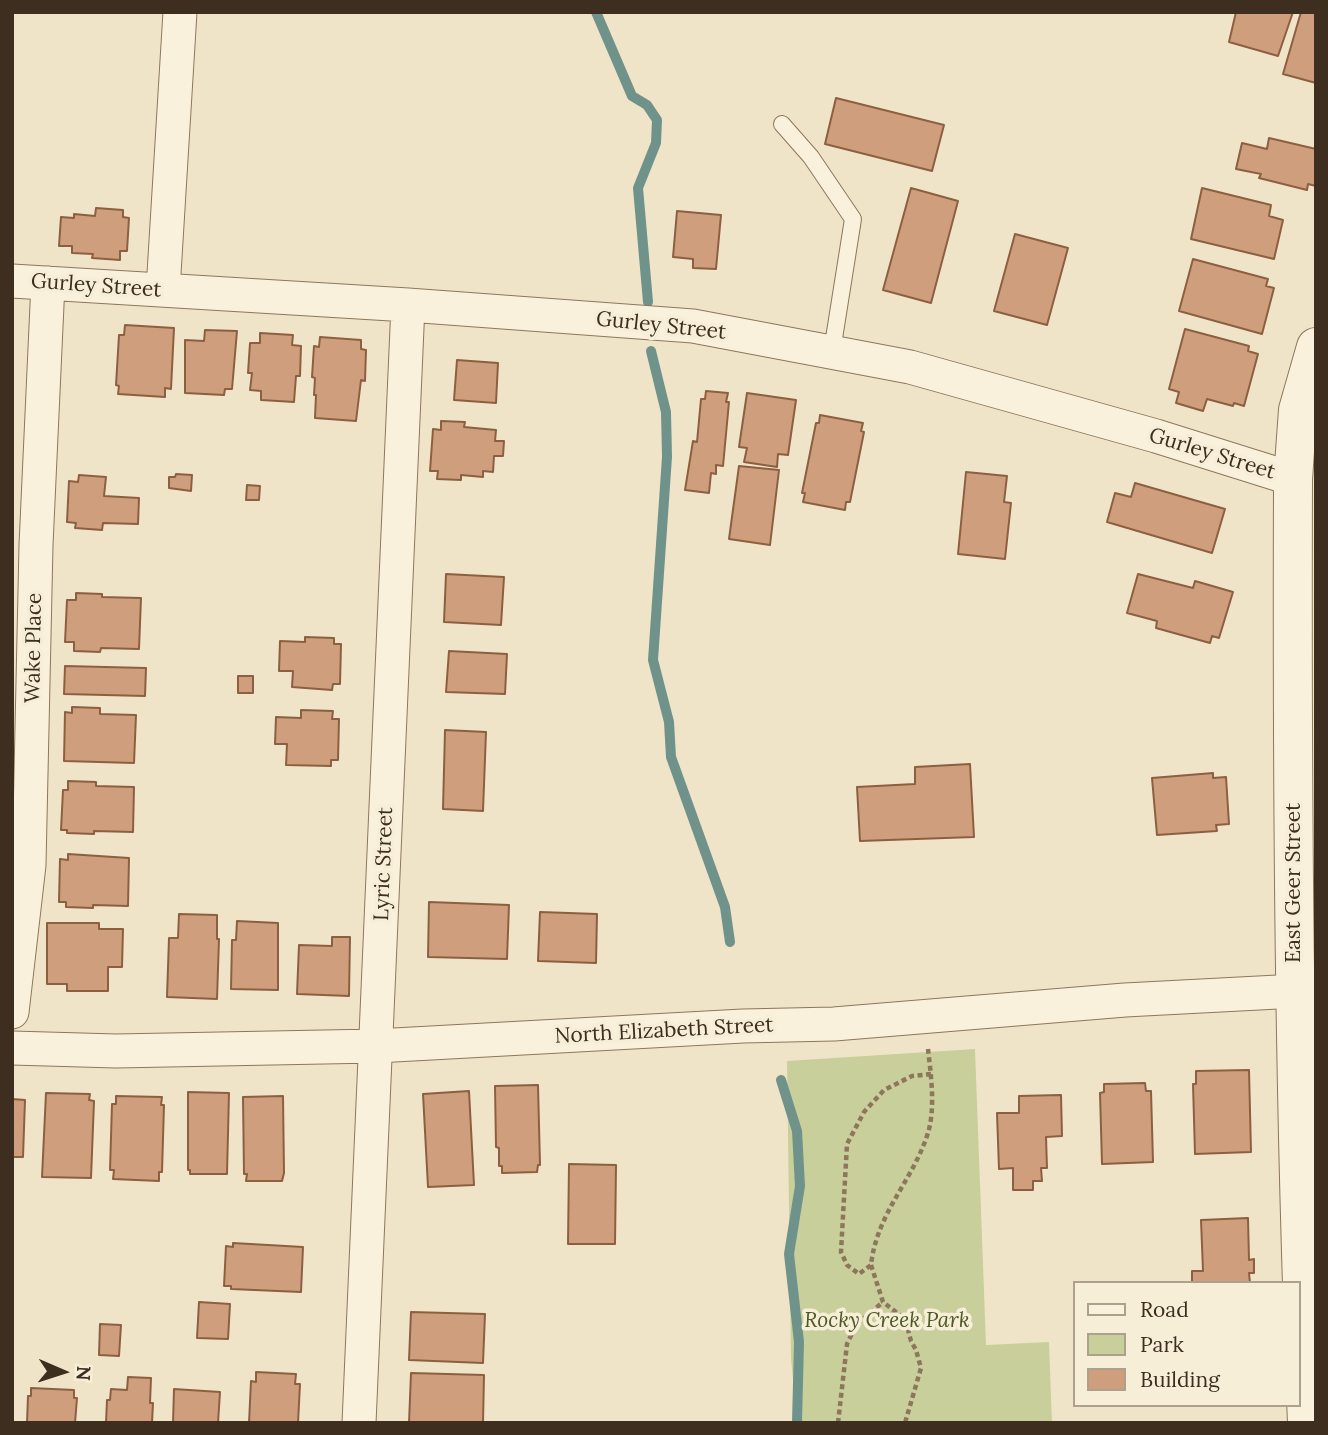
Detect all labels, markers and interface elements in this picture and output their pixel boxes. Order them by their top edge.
street label: Gurley Street [30,269,162,303]
street label: Gurley Street [595,307,727,345]
street label: Gurley Street [1146,423,1278,485]
street label: Wake Place [20,593,48,703]
street label: East Geer Street [1281,803,1307,963]
street label: Lyric Street [369,807,399,921]
street label: North Elizabeth Street [554,1013,774,1049]
legend [1072,1281,1300,1407]
text: Road [1140,1296,1189,1323]
park label: Rocky Creek Park [804,1308,970,1334]
text: Park [1140,1331,1184,1358]
north arrow [28,1337,98,1407]
text: N [72,1365,96,1381]
text: Building [1140,1366,1220,1393]

